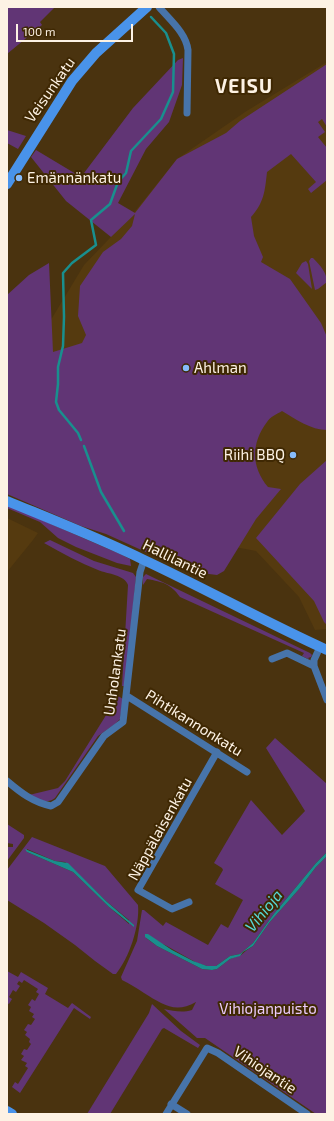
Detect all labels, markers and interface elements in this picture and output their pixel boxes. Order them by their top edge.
scale bar [18,16,135,42]
text: 100 m [23,24,55,38]
street label: Veisunkatu [21,54,79,126]
district label: VEISU [215,76,273,98]
place label: Emännänkatu [27,169,121,187]
marker: Emännänkatu [14,173,24,183]
place label: Ahlman [194,359,247,377]
marker: Ahlman [181,363,191,373]
place label: Riihi BBQ [224,446,285,464]
marker: Riihi BBQ [288,450,298,460]
street label: Hallilantie [140,536,210,582]
street label: Unholankatu [100,627,130,717]
street label: Pihtikannonkatu [142,686,246,760]
street label: Näppälaisenkatu [124,774,196,884]
water label: Vihioja [241,886,287,936]
park label: Vihiojanpuisto [219,1000,317,1018]
street label: Vihiojantie [230,1042,300,1098]

